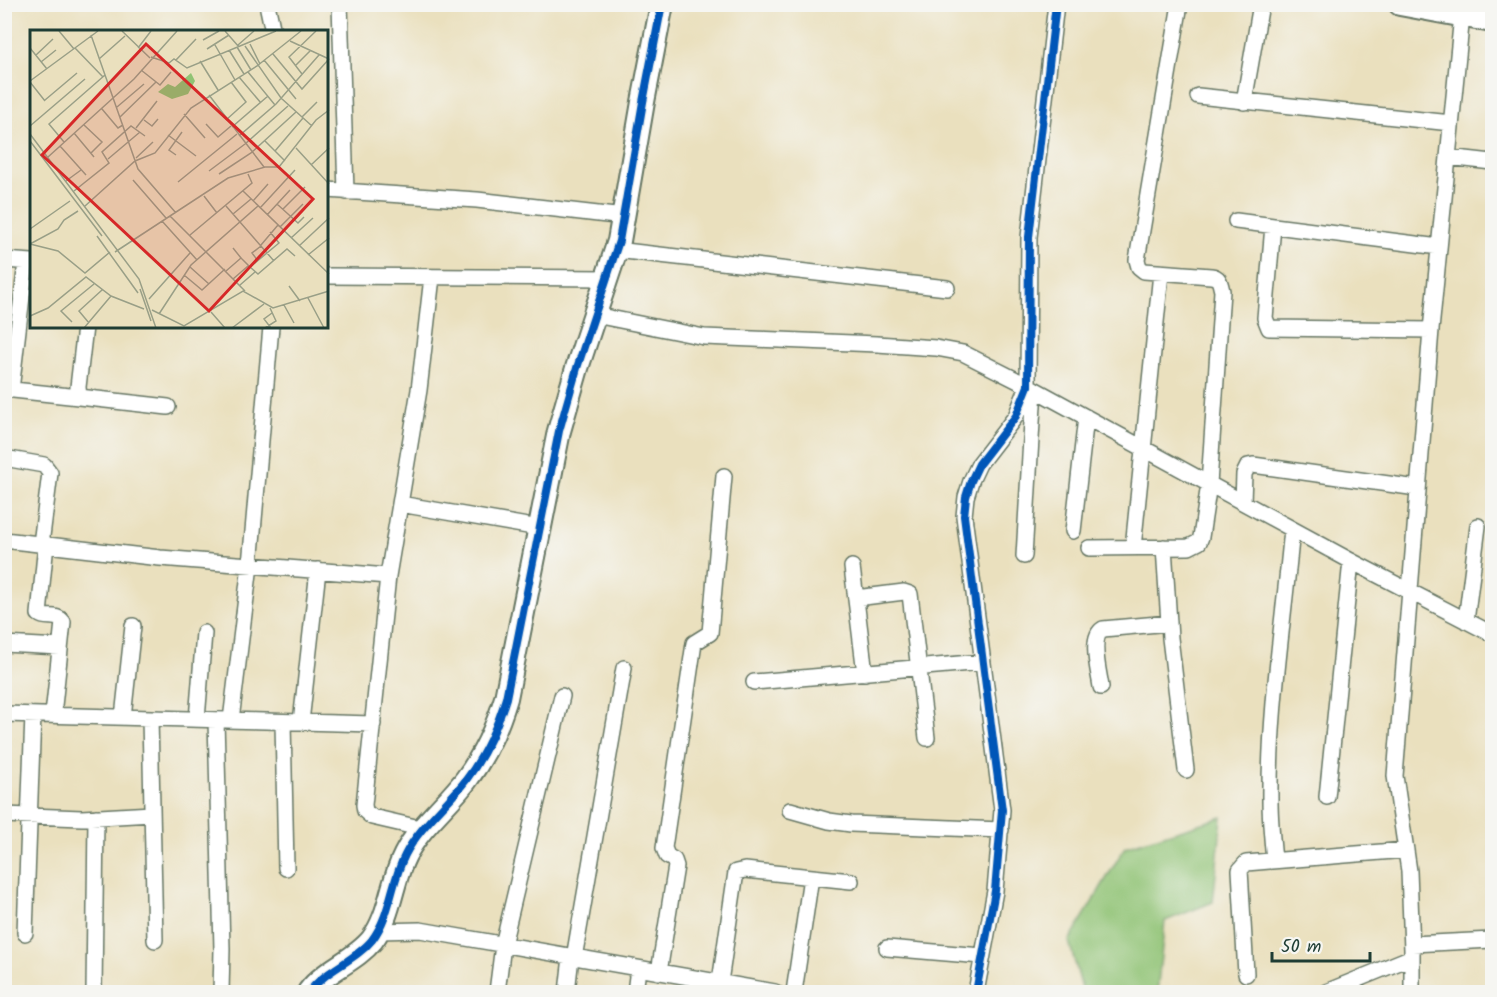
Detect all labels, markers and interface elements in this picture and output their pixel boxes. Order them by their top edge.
inset map [30,30,328,328]
scale bar [1272,925,1370,963]
text: 50 m [1281,933,1321,962]

